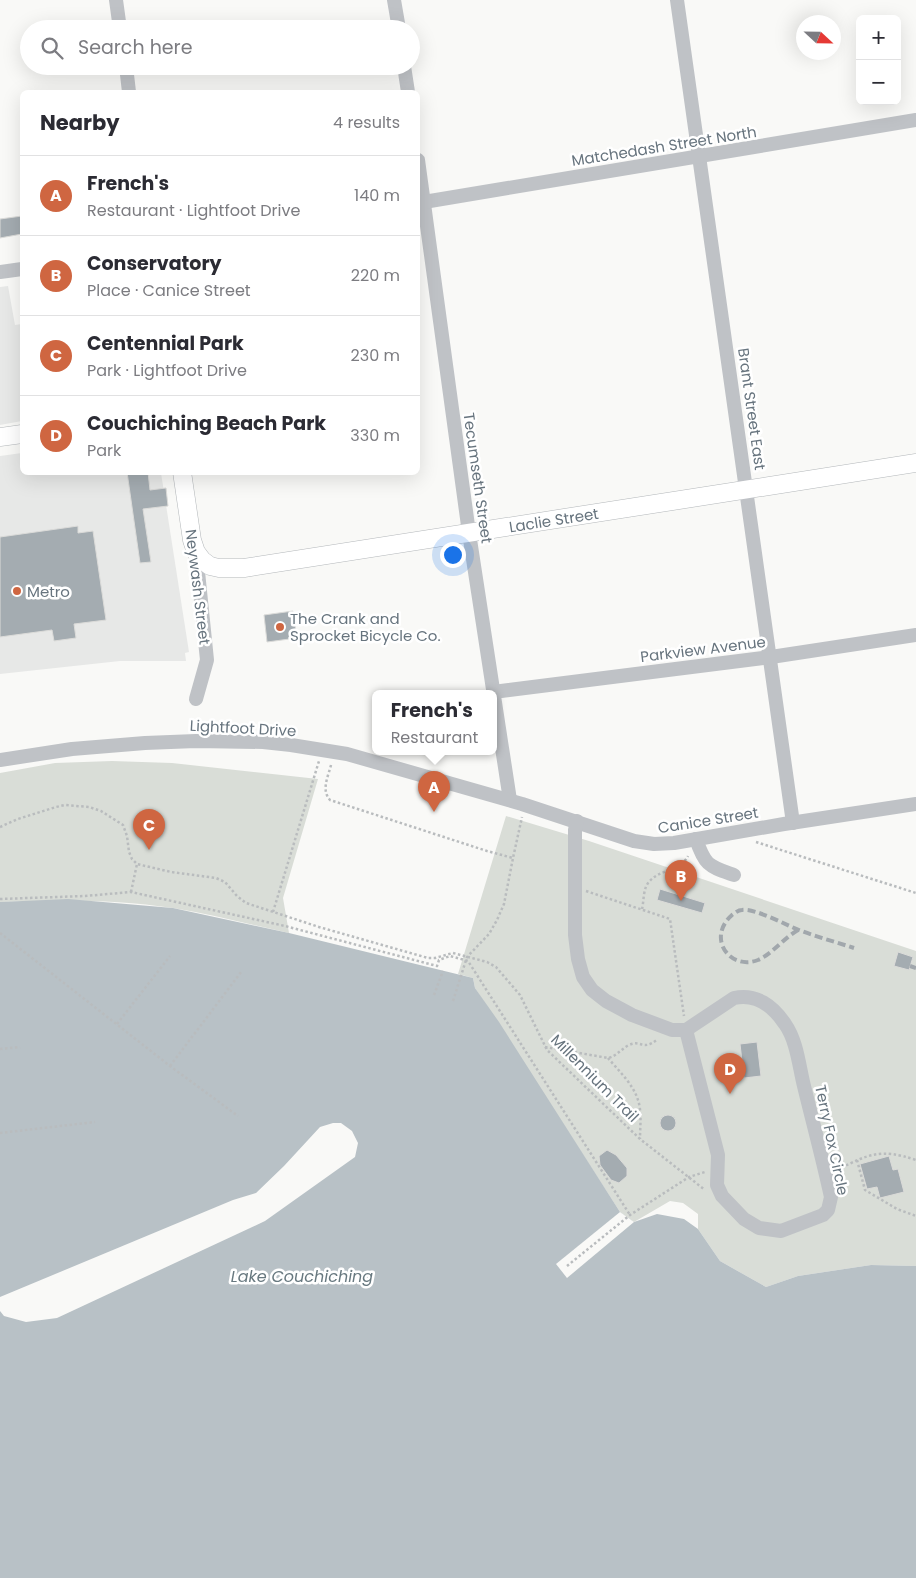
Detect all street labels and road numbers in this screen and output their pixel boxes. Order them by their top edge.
street label: Matchedash Street North [570,121,758,171]
street label: Brant Street East [733,347,771,471]
street label: Tecumseth Street [458,411,498,545]
street label: Laclie Street [507,502,600,537]
street label: Neywash Street [181,528,215,646]
street label: Parkview Avenue [639,631,767,667]
street label: Lightfoot Drive [189,715,297,741]
street label: Canice Street [656,802,760,838]
street label: Millennium Trail [546,1029,644,1127]
street label: Terry Fox Circle [810,1083,854,1197]

